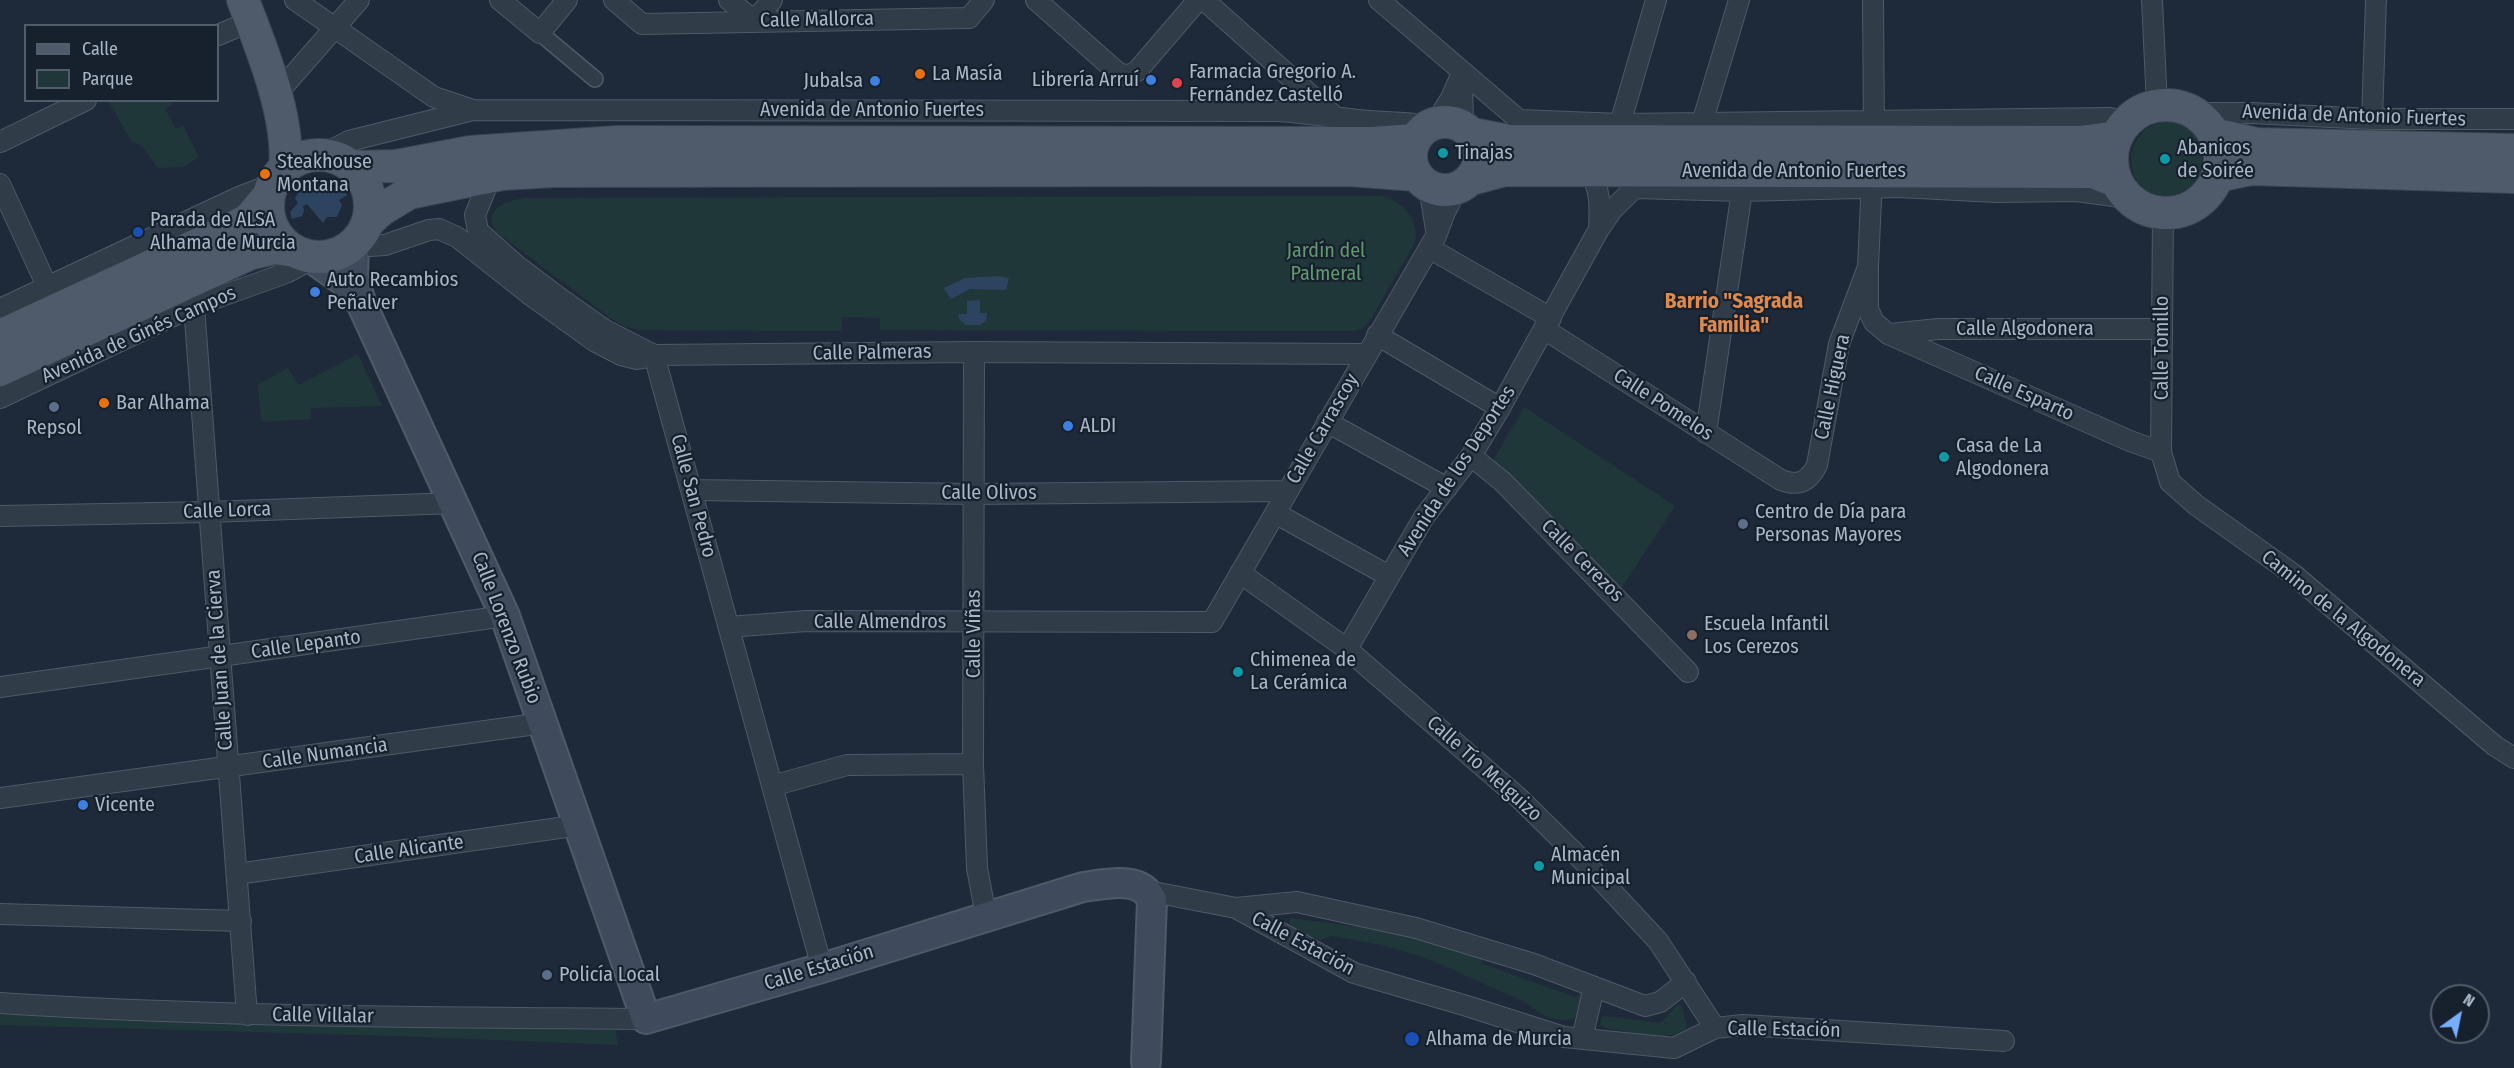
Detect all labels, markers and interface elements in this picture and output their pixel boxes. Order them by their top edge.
street label: Calle Mallorca [760,7,874,33]
legend [24,24,219,102]
text: Calle [82,38,118,60]
place label: Farmacia Gregorio A. Fernández Castelló [1189,60,1356,107]
place label: La Masía [932,62,1002,86]
marker: La Masía [913,67,927,81]
text: Parque [82,68,133,90]
place label: Librería Arruí [1032,68,1139,92]
place label: Jubalsa [804,69,863,93]
marker: Librería Arruí [1144,73,1158,87]
marker: Jubalsa [868,74,882,88]
marker: Farmacia Gregorio A. Fernández Castelló [1170,76,1184,90]
street label: Avenida de Antonio Fuertes [760,98,984,122]
street label: Avenida de Antonio Fuertes [2242,100,2466,132]
place label: Abanicos de Soirée [2177,136,2254,183]
place label: Tinajas [1455,141,1513,165]
marker: Tinajas [1436,146,1450,160]
place label: Steakhouse Montana [277,150,372,197]
marker: Abanicos de Soirée [2158,152,2172,166]
street label: Avenida de Antonio Fuertes [1682,159,1906,183]
marker: Steakhouse Montana [258,167,272,181]
place label: Parada de ALSA Alhama de Murcia [150,208,296,255]
marker: Parada de ALSA Alhama de Murcia [131,225,145,239]
park label: Jardín del Palmeral [1287,239,1365,286]
place label: Auto Recambios Peñalver [327,268,458,315]
street label: Avenida de Ginés Campos [38,281,240,389]
marker: Auto Recambios Peñalver [308,285,322,299]
district label: Barrio "Sagrada Familia" [1665,289,1803,339]
street label: Calle Tomillo [2150,296,2174,400]
street label: Calle Algodonera [1956,317,2094,341]
street label: Calle Higuera [1810,332,1856,442]
street label: Calle Palmeras [812,340,932,366]
street label: Calle Esparto [1971,361,2077,427]
street label: Calle Pomelos [1608,364,1718,446]
street label: Calle Carrascoy [1282,370,1364,488]
street label: Avenida de los Deportes [1393,381,1521,561]
place label: Bar Alhama [116,391,210,415]
marker: Bar Alhama [97,396,111,410]
marker: Repsol [47,400,61,414]
place label: ALDI [1080,414,1116,438]
place label: Repsol [26,416,82,440]
marker: ALDI [1061,419,1075,433]
street label: Calle San Pedro [665,432,721,560]
place label: Casa de La Algodonera [1956,434,2049,481]
marker: Casa de La Algodonera [1937,450,1951,464]
street label: Calle Olivos [941,481,1037,505]
street label: Calle Lorca [183,497,271,525]
place label: Centro de Día para Personas Mayores [1755,500,1906,547]
street label: Calle Cerezos [1536,515,1628,607]
marker: Centro de Día para Personas Mayores [1736,517,1750,531]
street label: Camino de la Algodonera [2256,545,2430,693]
street label: Calle Lorenzo Rubio [466,549,546,707]
street label: Calle Juan de la Cierva [202,569,238,751]
street label: Calle Viñas [962,590,986,678]
street label: Calle Almendros [814,610,946,634]
place label: Escuela Infantil Los Cerezos [1704,612,1829,659]
street label: Calle Lepanto [250,625,362,665]
marker: Escuela Infantil Los Cerezos [1685,628,1699,642]
place label: Chimenea de La Cerámica [1250,648,1356,695]
marker: Chimenea de La Cerámica [1231,665,1245,679]
street label: Calle Tío Melguizo [1422,711,1546,827]
street label: Calle Numancia [261,733,389,775]
place label: Vicente [95,793,155,817]
marker: Vicente [76,798,90,812]
street label: Calle Alicante [353,830,465,870]
place label: Almacén Municipal [1551,843,1630,890]
marker: Almacén Municipal [1532,859,1546,873]
street label: Calle Estación [1247,907,1359,981]
street label: Calle Estación [761,940,877,996]
place label: Policía Local [559,963,660,987]
marker: Policía Local [540,968,554,982]
north arrow [2430,984,2490,1044]
text: N [2460,990,2478,1011]
street label: Calle Villalar [272,1003,374,1029]
street label: Calle Estación [1727,1017,1841,1043]
place label: Alhama de Murcia [1426,1027,1572,1051]
marker: Alhama de Murcia [1403,1030,1421,1048]

